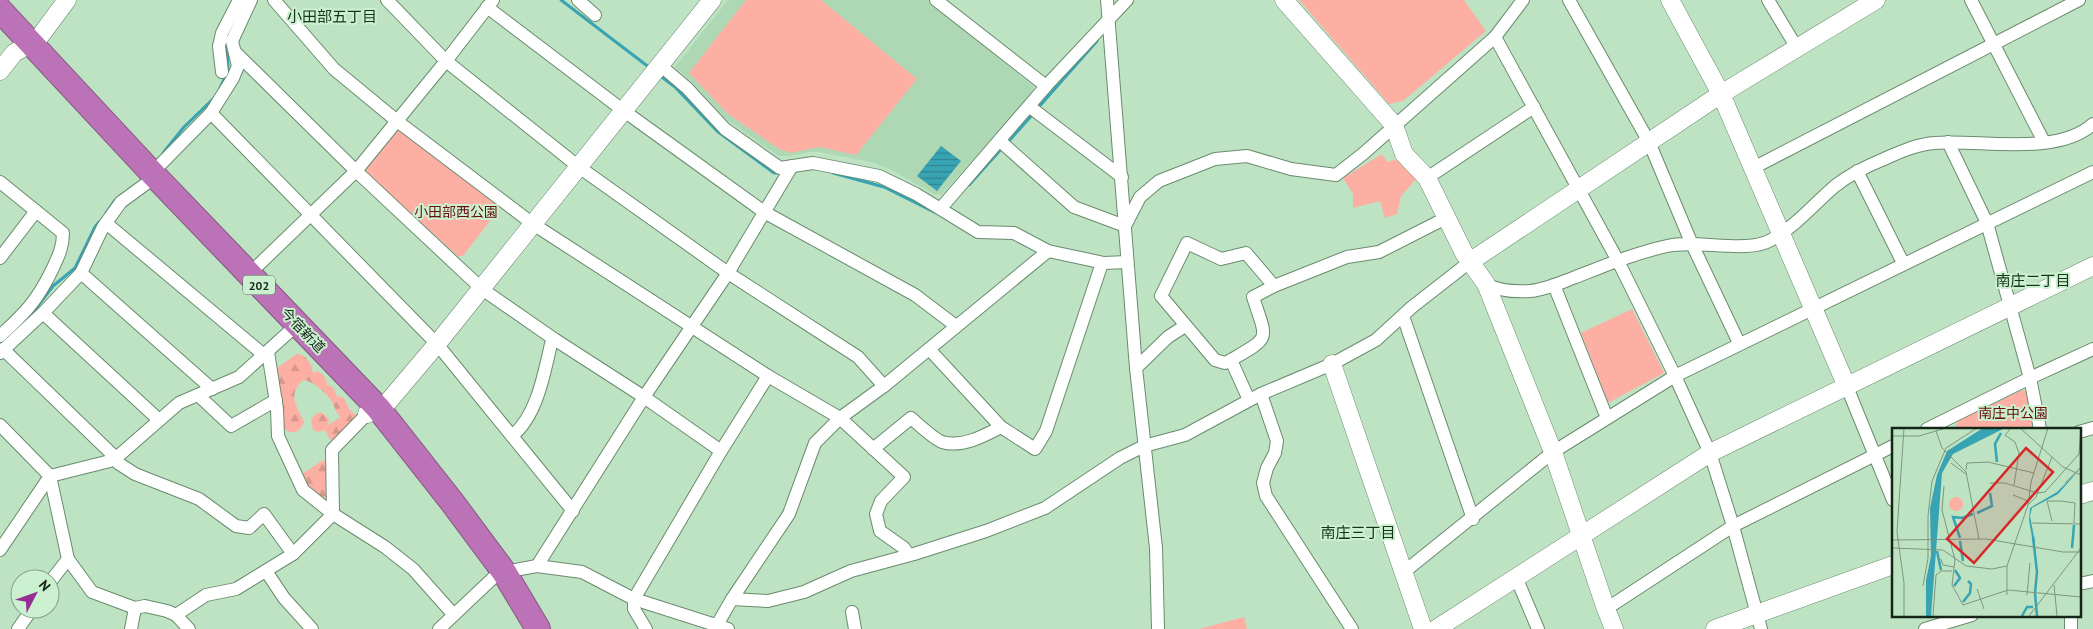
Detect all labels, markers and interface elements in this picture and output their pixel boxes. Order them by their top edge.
district label: 小田部五丁目 [287,7,377,26]
park label: 小田部西公園 [414,203,498,221]
district label: 南庄二丁目 [1995,271,2071,290]
road number: 202 [243,276,275,294]
street label: 今宿新道 [277,304,329,356]
park label: 南庄中公園 [1978,404,2048,422]
inset map [1892,428,2080,616]
district label: 南庄三丁目 [1320,523,1396,542]
north arrow [10,569,60,619]
text: N [35,576,55,595]

